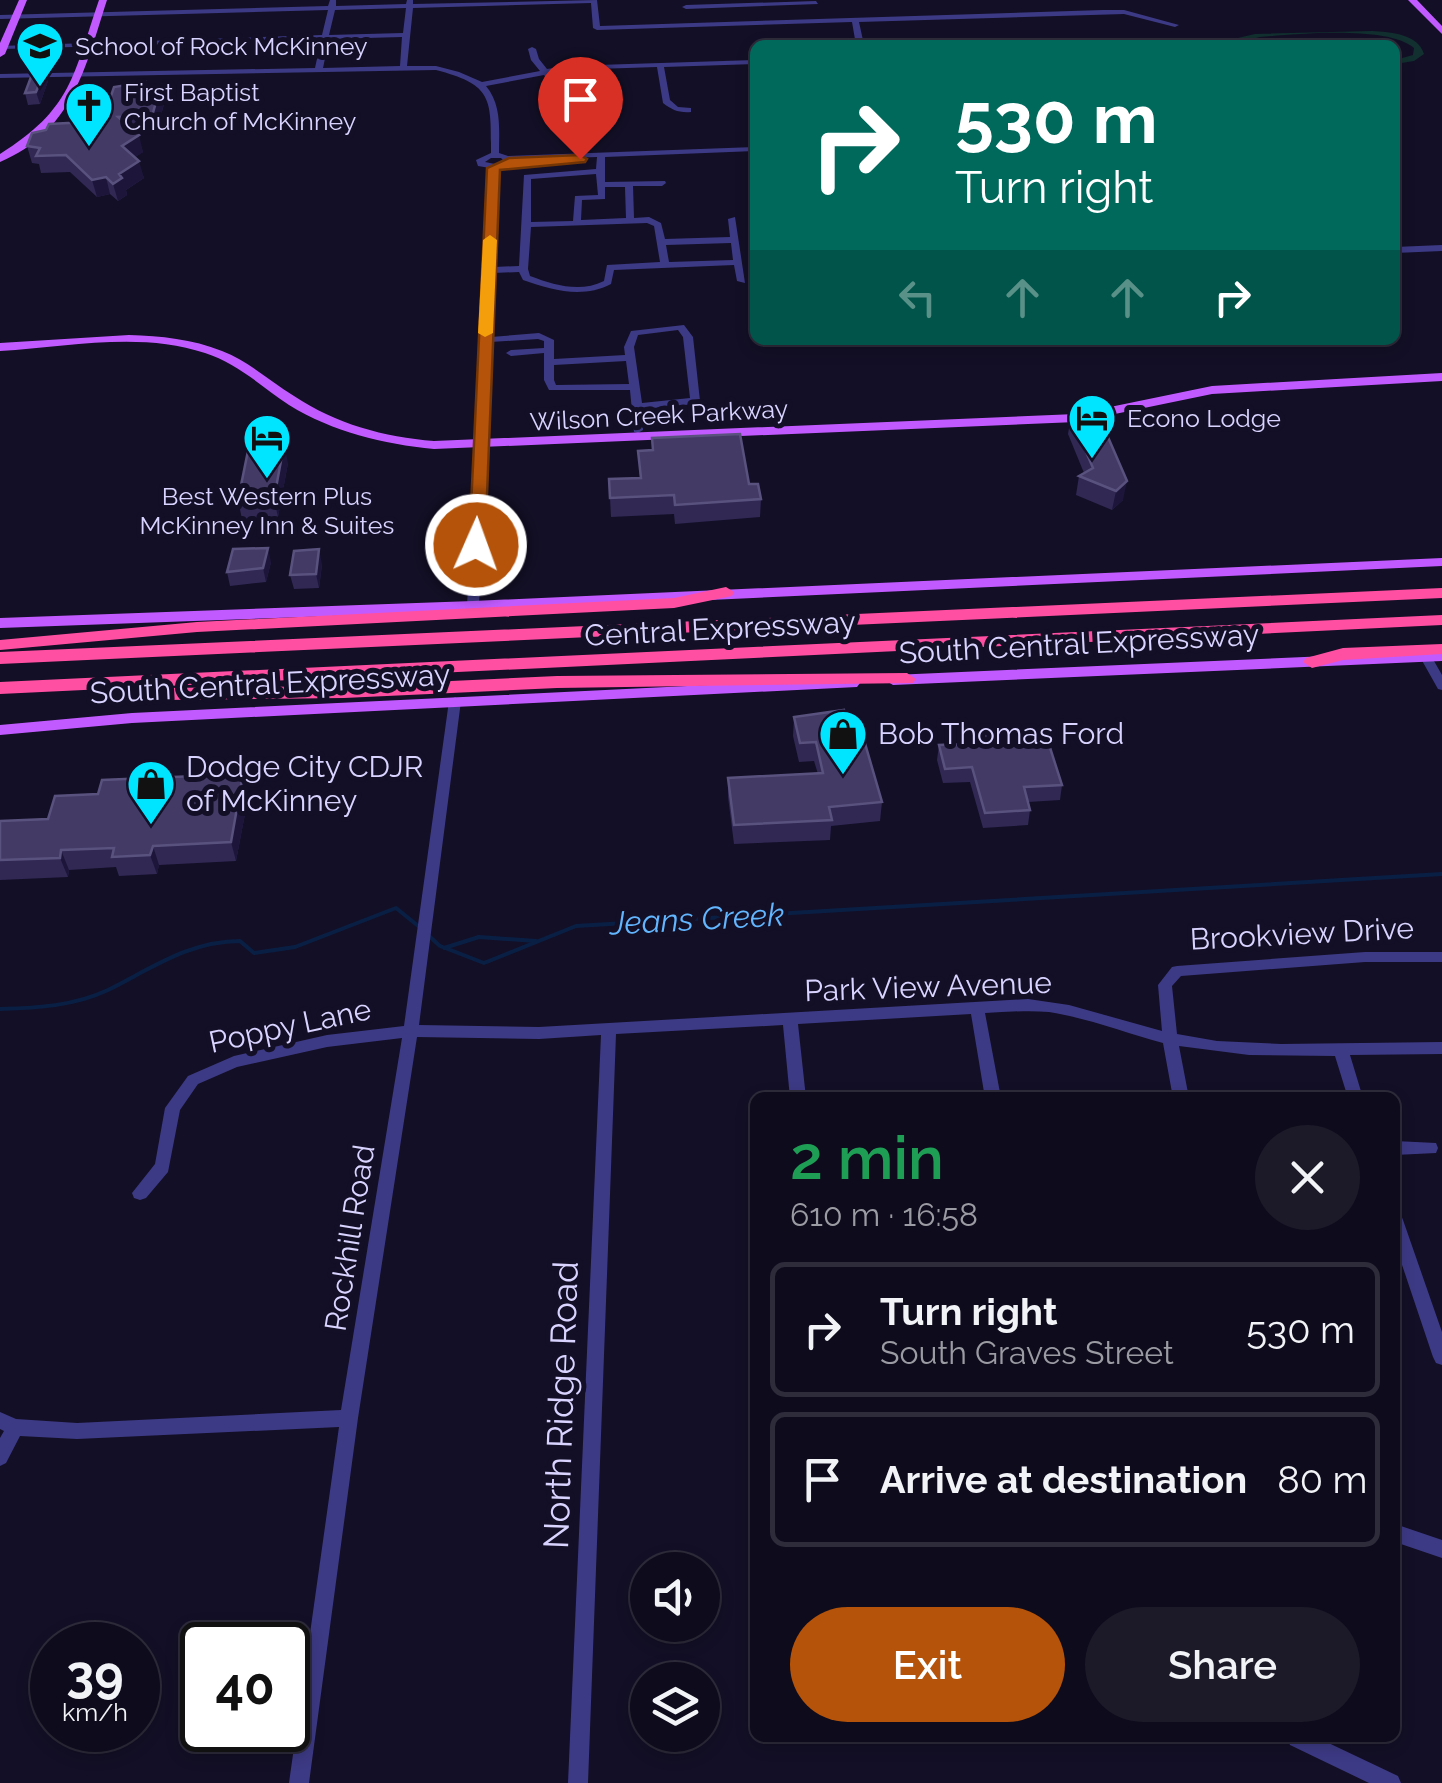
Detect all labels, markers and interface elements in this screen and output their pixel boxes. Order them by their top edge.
school or university icon: School of Rock McKinney [14,20,66,88]
place label: School of Rock McKinney [75,31,368,61]
pin [538,57,623,160]
icon: arrive [553,72,608,127]
place label: First Baptist Church of McKinney [124,77,357,136]
text: 530 m [955,77,1158,159]
church icon: First Baptist Church of McKinney [63,80,115,148]
icon: right [790,80,920,210]
text: Turn right [955,161,1153,214]
icon: left [890,270,945,325]
icon: ahead [995,270,1050,325]
icon: ahead [1100,270,1155,325]
icon: right [1205,270,1260,325]
hotel icon: Econo Lodge [1066,392,1118,460]
street label: Wilson Creek Parkway [529,393,789,437]
place label: Econo Lodge [1127,403,1281,433]
hotel icon: Best Western Plus McKinney Inn & Suites [241,412,293,480]
place label: Best Western Plus McKinney Inn & Suites [140,481,394,540]
position arrow [424,493,528,597]
street label: Central Expressway [583,604,857,653]
street label: South Central Expressway [898,617,1260,670]
street label: South Central Expressway [89,657,451,710]
shop icon: Bob Thomas Ford [817,708,869,776]
place label: Bob Thomas Ford [878,716,1124,751]
place label: Dodge City CDJR of McKinney [186,749,423,818]
shop icon: Dodge City CDJR of McKinney [125,758,177,826]
water label: Jeans Creek [607,895,785,942]
street label: Brookview Drive [1189,910,1415,957]
street label: Park View Avenue [804,965,1052,1008]
street label: Poppy Lane [206,991,374,1060]
text: 2 min [790,1123,944,1193]
button: close [1255,1125,1360,1230]
street label: Rockhill Road [317,1142,382,1334]
text: 610 m · 16:58 [790,1196,978,1233]
street label: North Ridge Road [535,1260,586,1550]
text: Turn right [880,1289,1057,1334]
icon: right [795,1302,850,1357]
text: 530 m [1246,1307,1355,1352]
text: South Graves Street [880,1334,1174,1371]
icon: arrive [795,1452,850,1507]
text: Arrive at destination [880,1457,1247,1502]
text: 80 m [1277,1457,1368,1502]
map controls [630,1552,720,1752]
button: sound [630,1552,720,1642]
button: Exit [790,1607,1065,1722]
button: Share [1085,1607,1360,1722]
speed limit sign: 40 [180,1622,310,1752]
text: 39 [66,1645,124,1704]
button: layers [630,1662,720,1752]
text: km/h [62,1697,128,1727]

